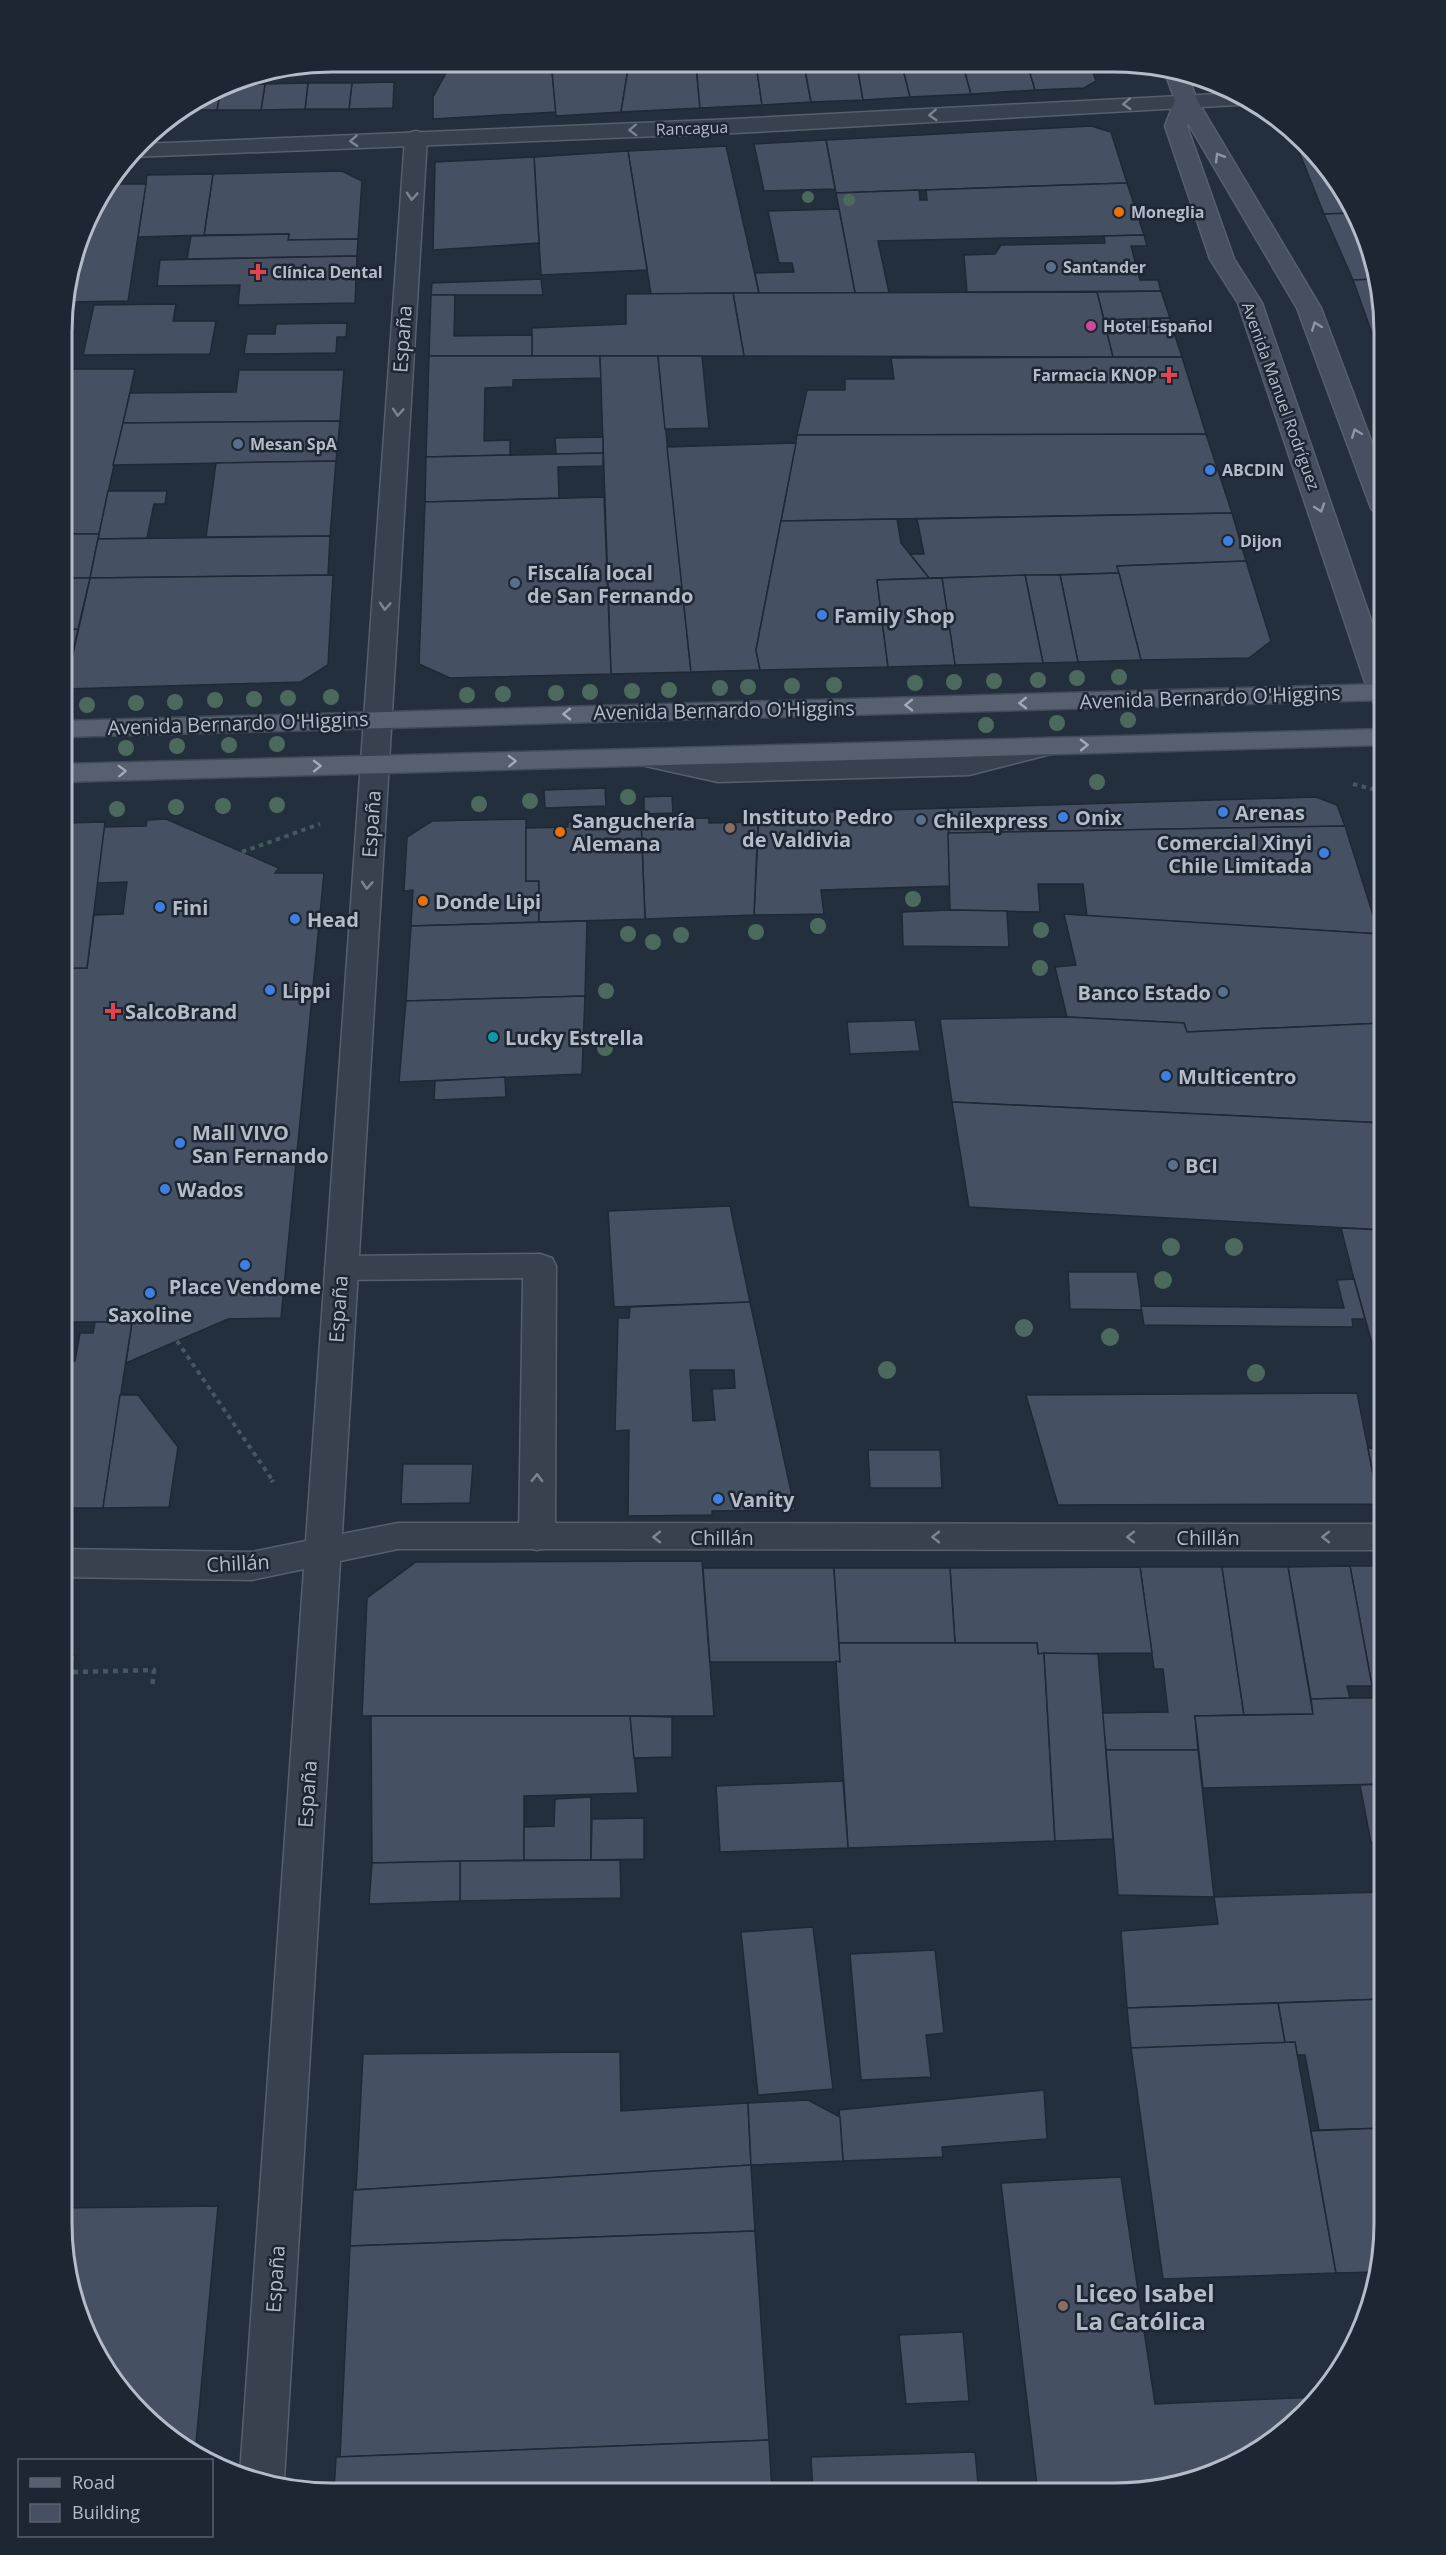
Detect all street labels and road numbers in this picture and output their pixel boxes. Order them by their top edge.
street label: Rancagua [655,116,729,140]
street label: Avenida Manuel Rodríguez [1237,299,1325,493]
street label: España [386,304,418,374]
street label: Avenida Bernardo O'Higgins [1079,679,1341,715]
street label: Avenida Bernardo O'Higgins [593,694,855,726]
street label: Avenida Bernardo O'Higgins [107,705,369,741]
street label: España [355,789,387,859]
street label: España [322,1274,354,1344]
street label: Chillán [690,1524,754,1551]
street label: Chillán [1176,1524,1240,1551]
street label: Chillán [206,1548,270,1578]
street label: España [291,1759,323,1829]
street label: España [259,2244,291,2314]

